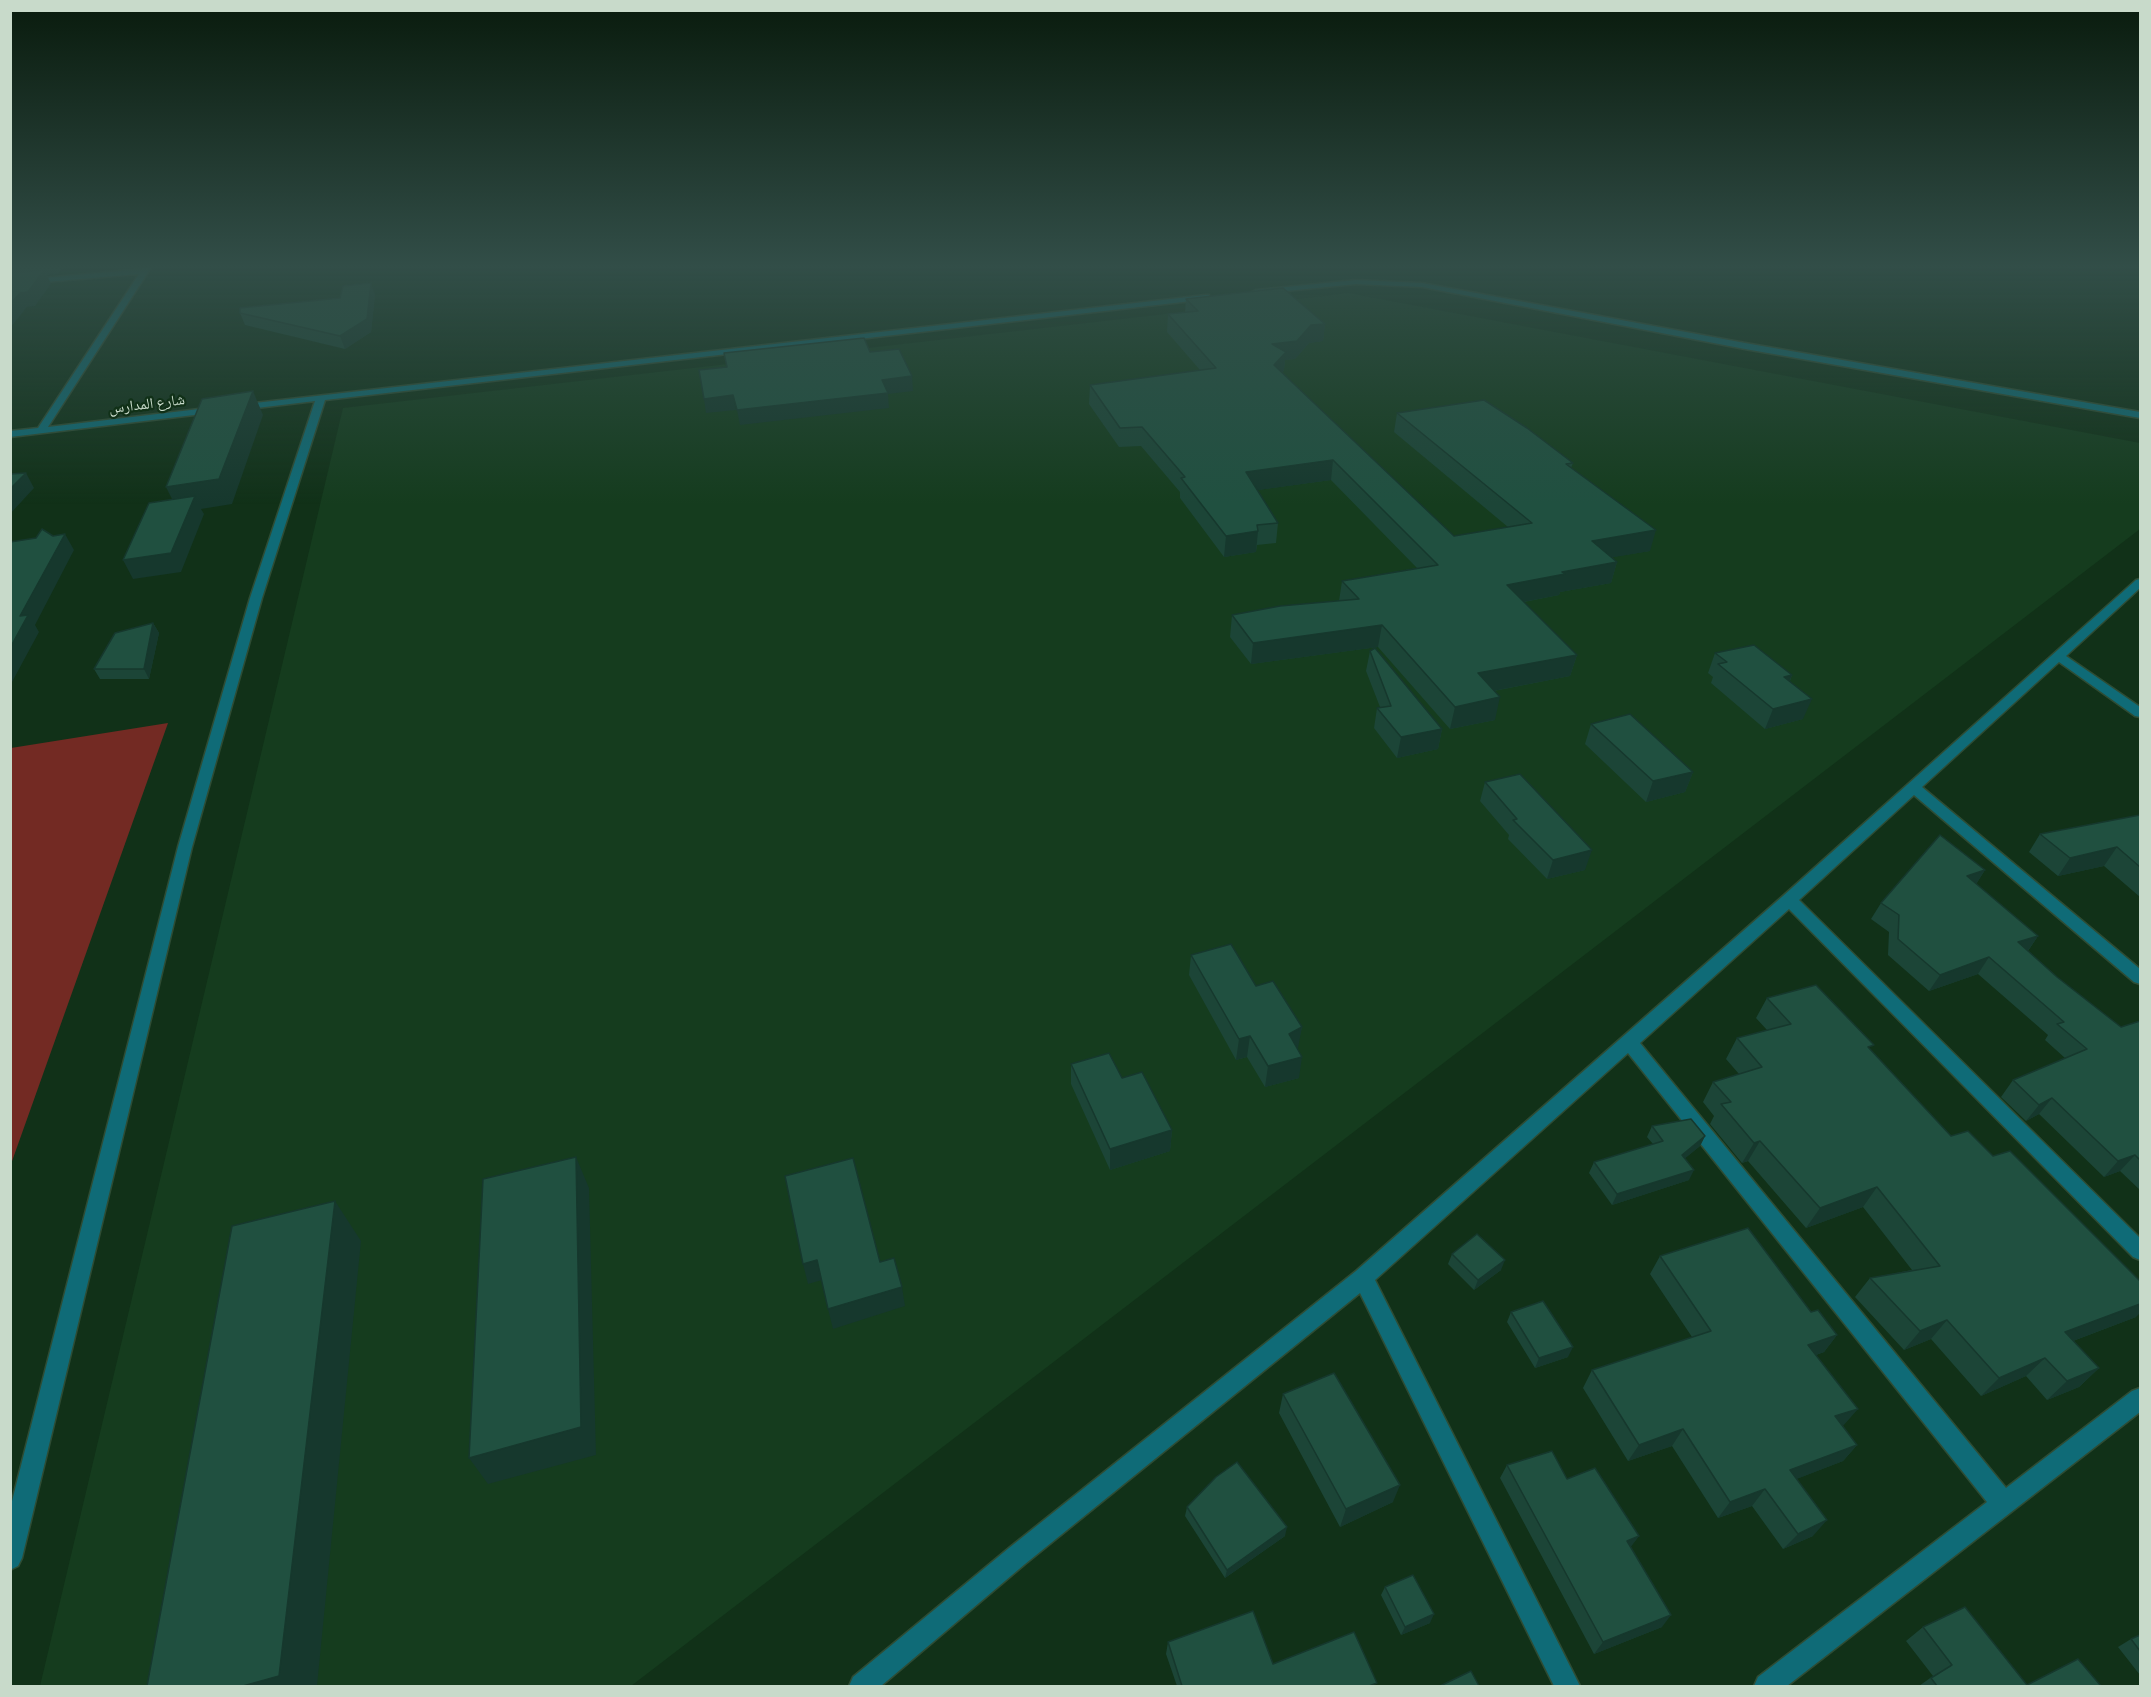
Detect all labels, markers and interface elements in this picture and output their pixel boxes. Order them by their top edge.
street label: شارع المدارس [108,391,186,419]

